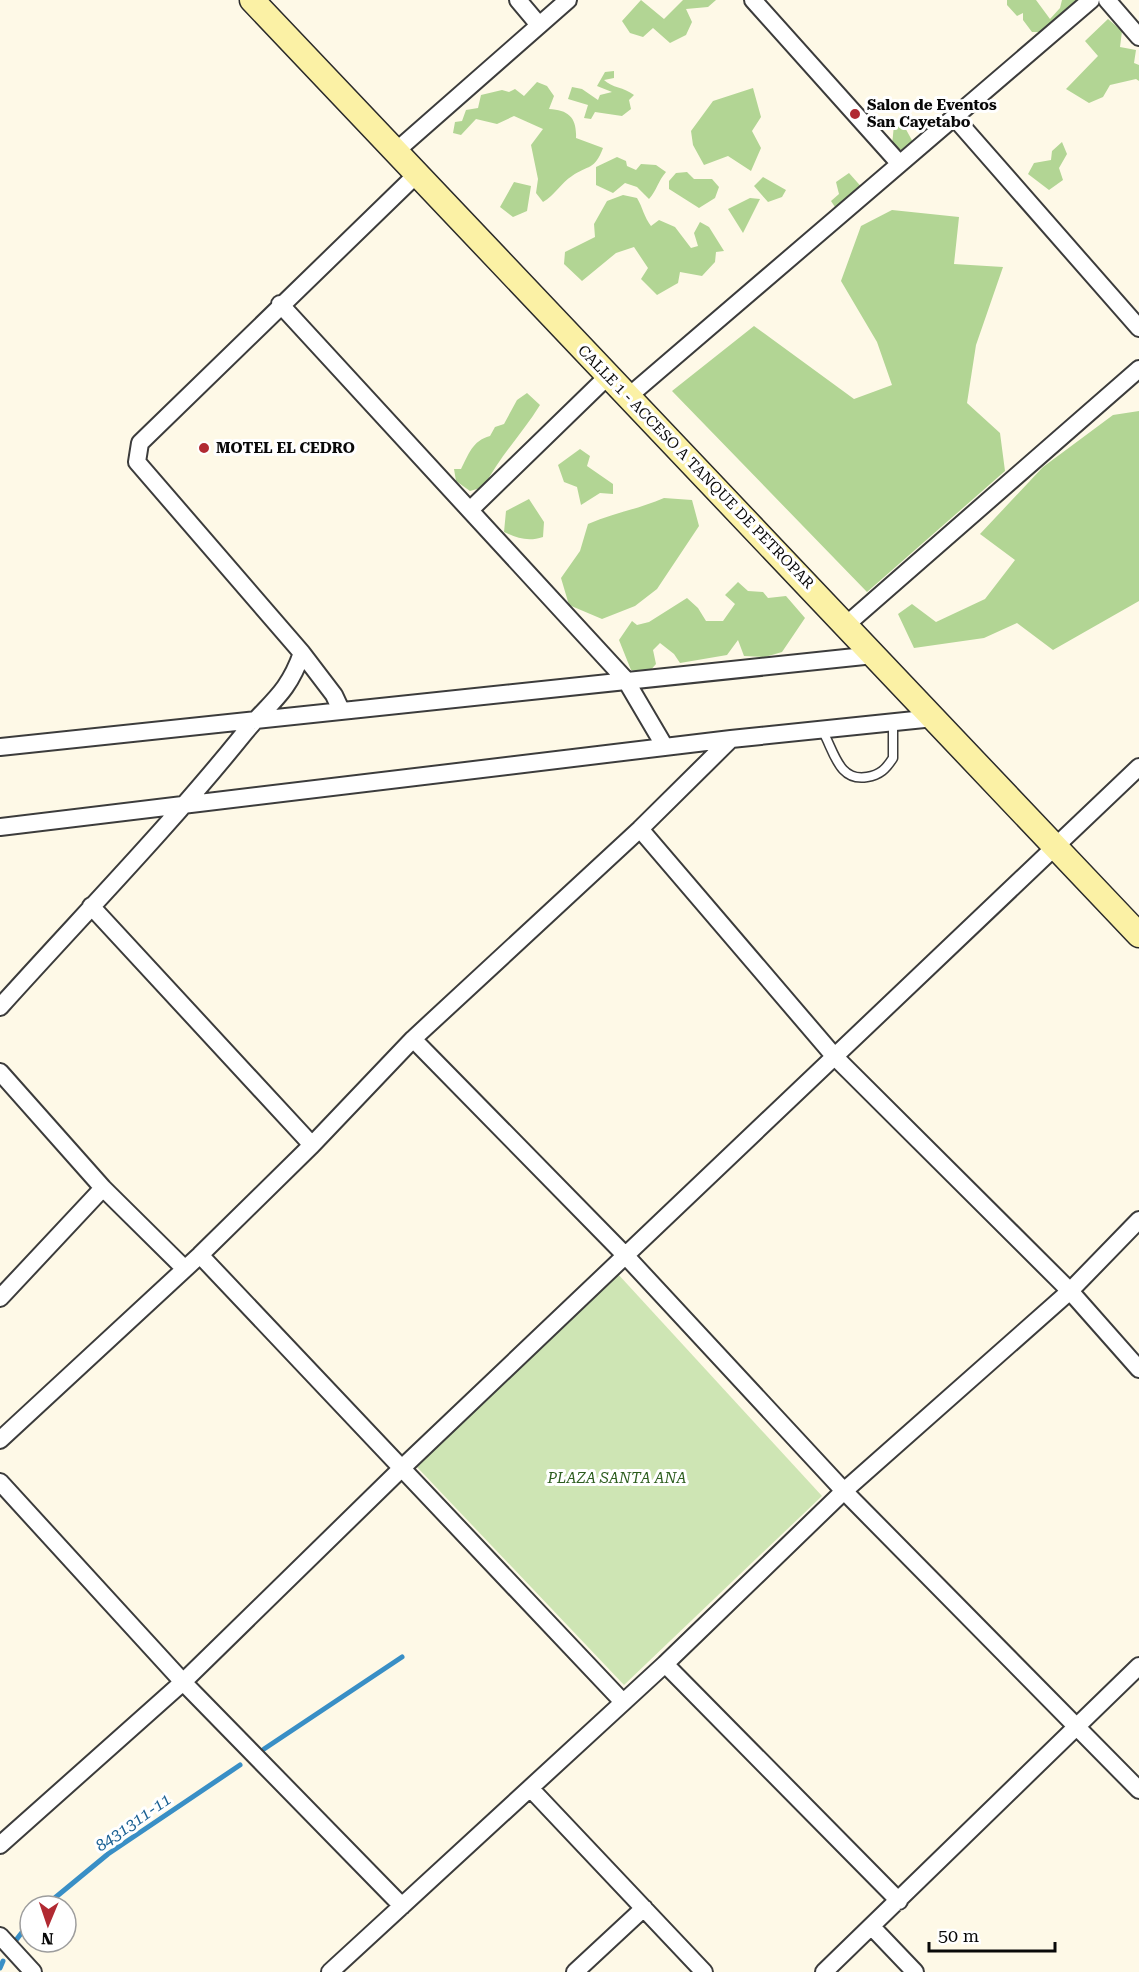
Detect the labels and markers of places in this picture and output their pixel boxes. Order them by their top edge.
place label: Salon de Eventos San Cayetabo [867,96,997,131]
marker: Salon de Eventos San Cayetabo [848,107,862,121]
place label: MOTEL EL CEDRO [216,439,355,457]
marker: MOTEL EL CEDRO [197,441,211,455]

